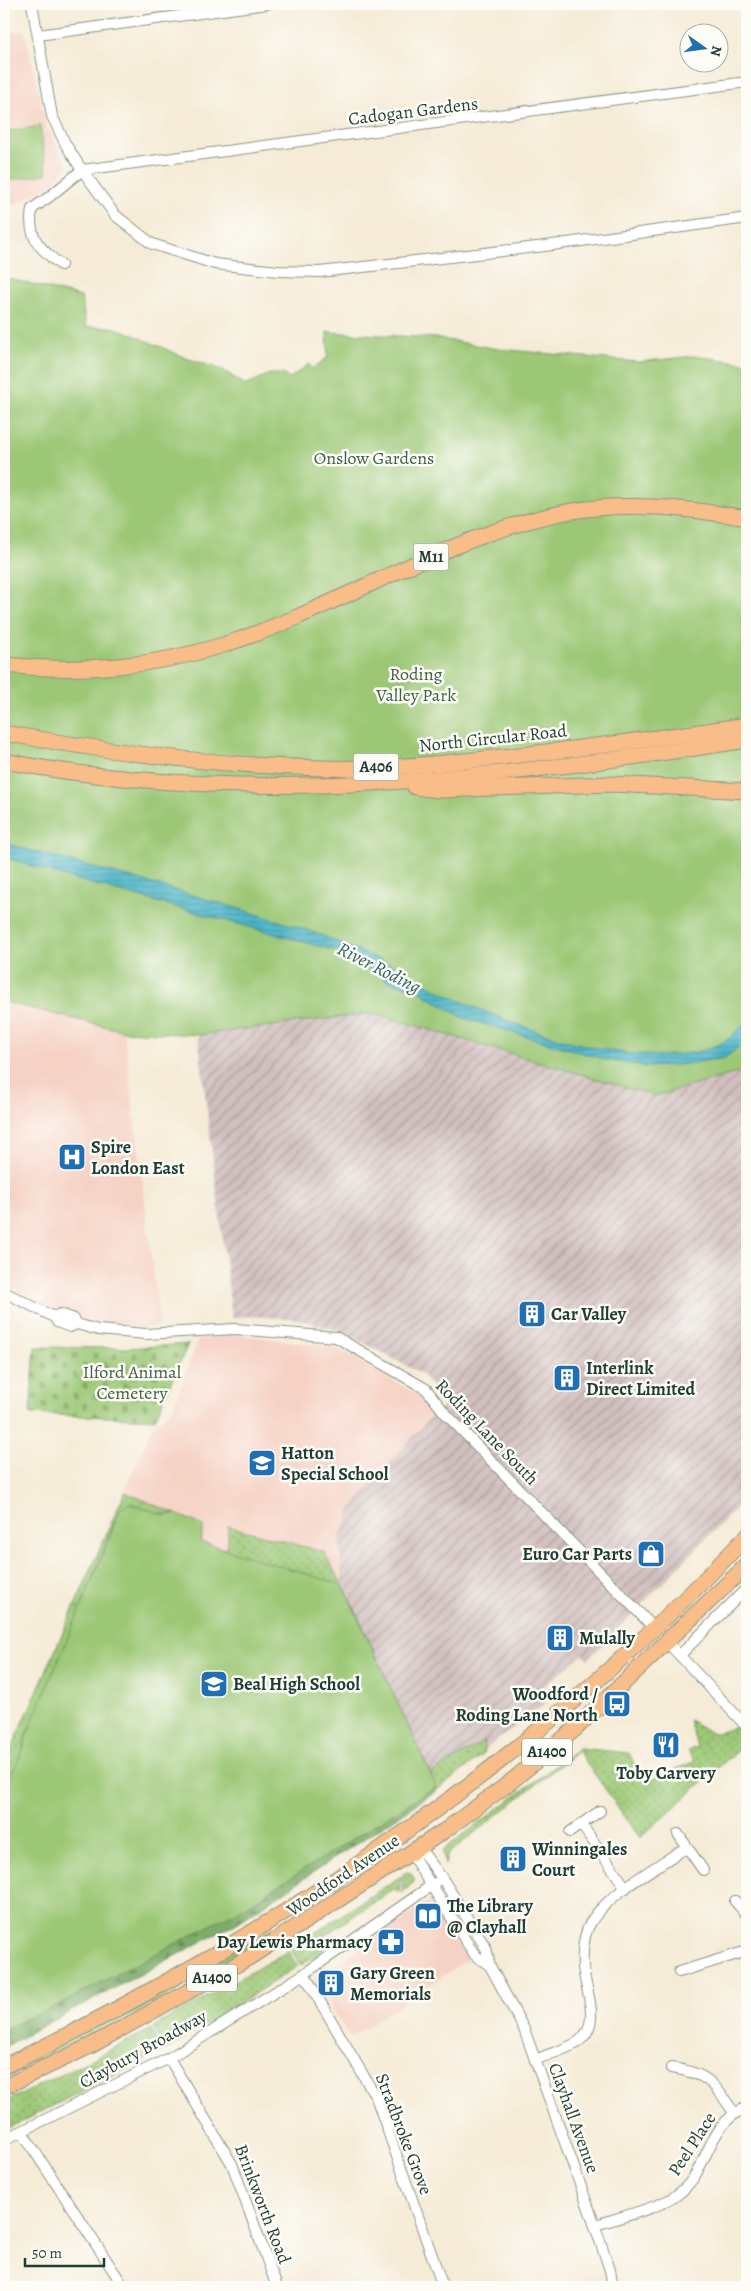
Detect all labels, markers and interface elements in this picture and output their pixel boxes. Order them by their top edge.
north arrow [678,22,728,72]
text: N [706,44,727,58]
street label: Cadogan Gardens [347,91,479,131]
park label: Onslow Gardens [314,446,434,470]
road number: M11 [414,544,448,570]
park label: Roding Valley Park [375,662,456,707]
street label: North Circular Road [418,718,568,758]
road number: A406 [354,754,398,780]
water label: River Roding [333,936,426,1000]
place label: Spire London East [91,1135,185,1180]
hospital icon: Spire London East [57,1142,87,1172]
building icon: Car Valley [517,1299,547,1329]
place label: Car Valley [551,1302,627,1326]
place label: Interlink Direct Limited [586,1356,695,1401]
park label: Ilford Animal Cemetery [83,1360,182,1405]
building icon: Interlink Direct Limited [552,1363,582,1393]
street label: Roding Lane South [430,1374,544,1491]
place label: Hatton Special School [281,1441,389,1486]
school or university icon: Hatton Special School [247,1448,277,1478]
shop icon: Euro Car Parts [636,1539,666,1569]
place label: Euro Car Parts [522,1542,632,1566]
building icon: Mulally [545,1623,575,1653]
place label: Mulally [579,1626,636,1650]
school or university icon: Beal High School [199,1669,229,1699]
place label: Beal High School [233,1672,360,1696]
place label: Woodford / Roding Lane North [455,1682,598,1727]
bus stop icon: Woodford / Roding Lane North [602,1689,632,1719]
restaurant icon: Toby Carvery [651,1730,681,1760]
road number: A1400 [522,1738,572,1765]
place label: Toby Carvery [617,1761,716,1785]
street label: Woodford Avenue [281,1828,404,1922]
place label: Winningales Court [531,1837,627,1882]
building icon: Winningales Court [498,1844,528,1874]
place label: The Library @ Clayhall [447,1894,533,1939]
library icon: The Library @ Clayhall [413,1901,443,1931]
pharmacy icon: Day Lewis Pharmacy [376,1927,406,1957]
place label: Day Lewis Pharmacy [217,1930,373,1954]
place label: Gary Green Memorials [350,1961,435,2006]
road number: A1400 [187,1965,237,1992]
building icon: Gary Green Memorials [316,1968,346,1998]
street label: Claybury Broadway [75,2004,212,2094]
street label: Clayhall Avenue [543,2060,605,2176]
street label: Stradbroke Grove [370,2070,438,2198]
street label: Peel Place [663,2108,721,2180]
street label: Brinkworth Road [229,2141,297,2268]
scale bar [25,2236,104,2268]
text: 50 m [32,2243,62,2263]

